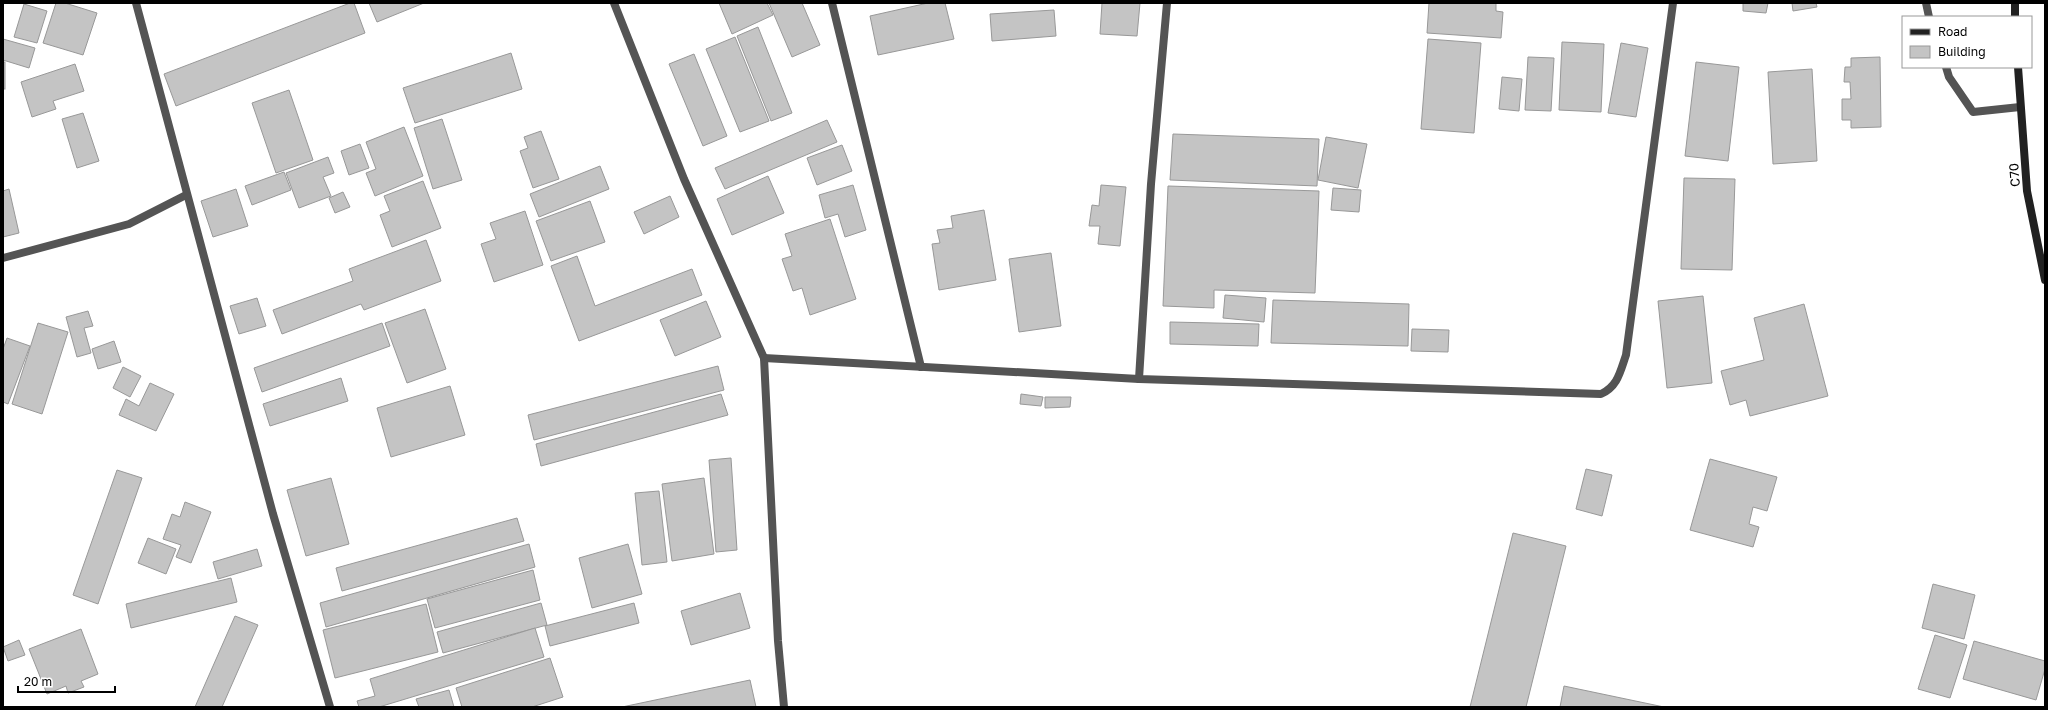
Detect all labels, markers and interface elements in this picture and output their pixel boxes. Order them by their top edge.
legend [1902,16,2032,68]
text: Road [1938,24,1967,39]
text: Building [1938,44,1986,59]
street label: C70 [2005,162,2023,188]
scale bar [18,668,115,694]
text: 20 m [24,674,52,689]

